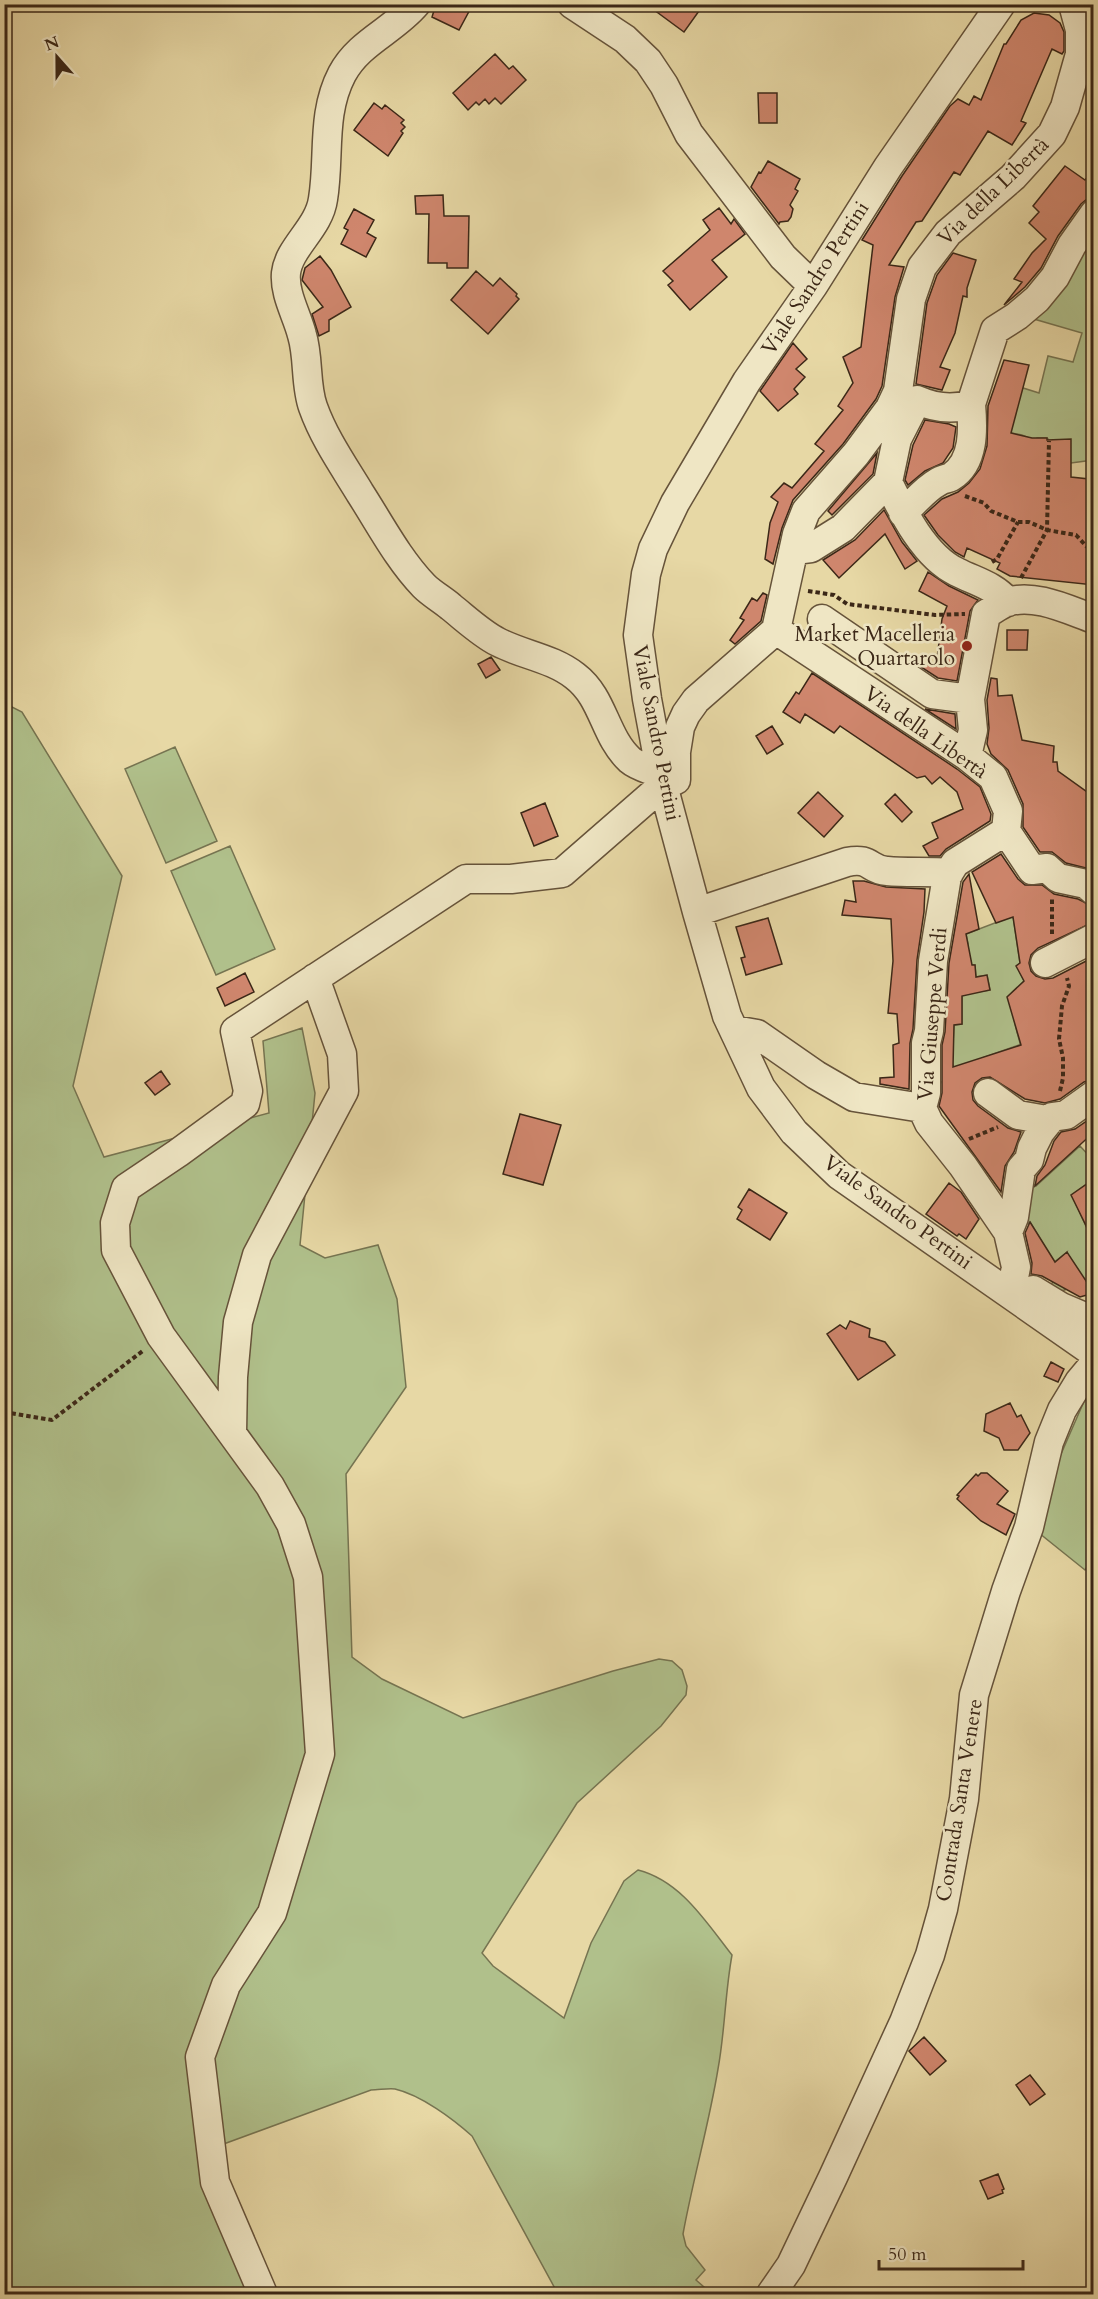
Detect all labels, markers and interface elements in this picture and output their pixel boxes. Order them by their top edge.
north arrow [27,27,87,87]
text: N [42,31,63,57]
street label: Via della Libertà [931,131,1056,252]
street label: Viale Sandro Pertini [755,196,876,361]
place label: Market Macelleria Quartarolo [795,620,955,673]
marker: Market Macelleria Quartarolo [960,639,974,653]
street label: Viale Sandro Pertini [625,643,688,823]
street label: Via della Libertà [858,679,993,786]
street label: Via Giuseppe Verdi [910,926,955,1102]
street label: Viale Sandro Pertini [817,1148,978,1277]
street label: Contrada Santa Venere [929,1697,990,1904]
scale bar [879,2233,1023,2271]
text: 50 m [888,2242,927,2267]

